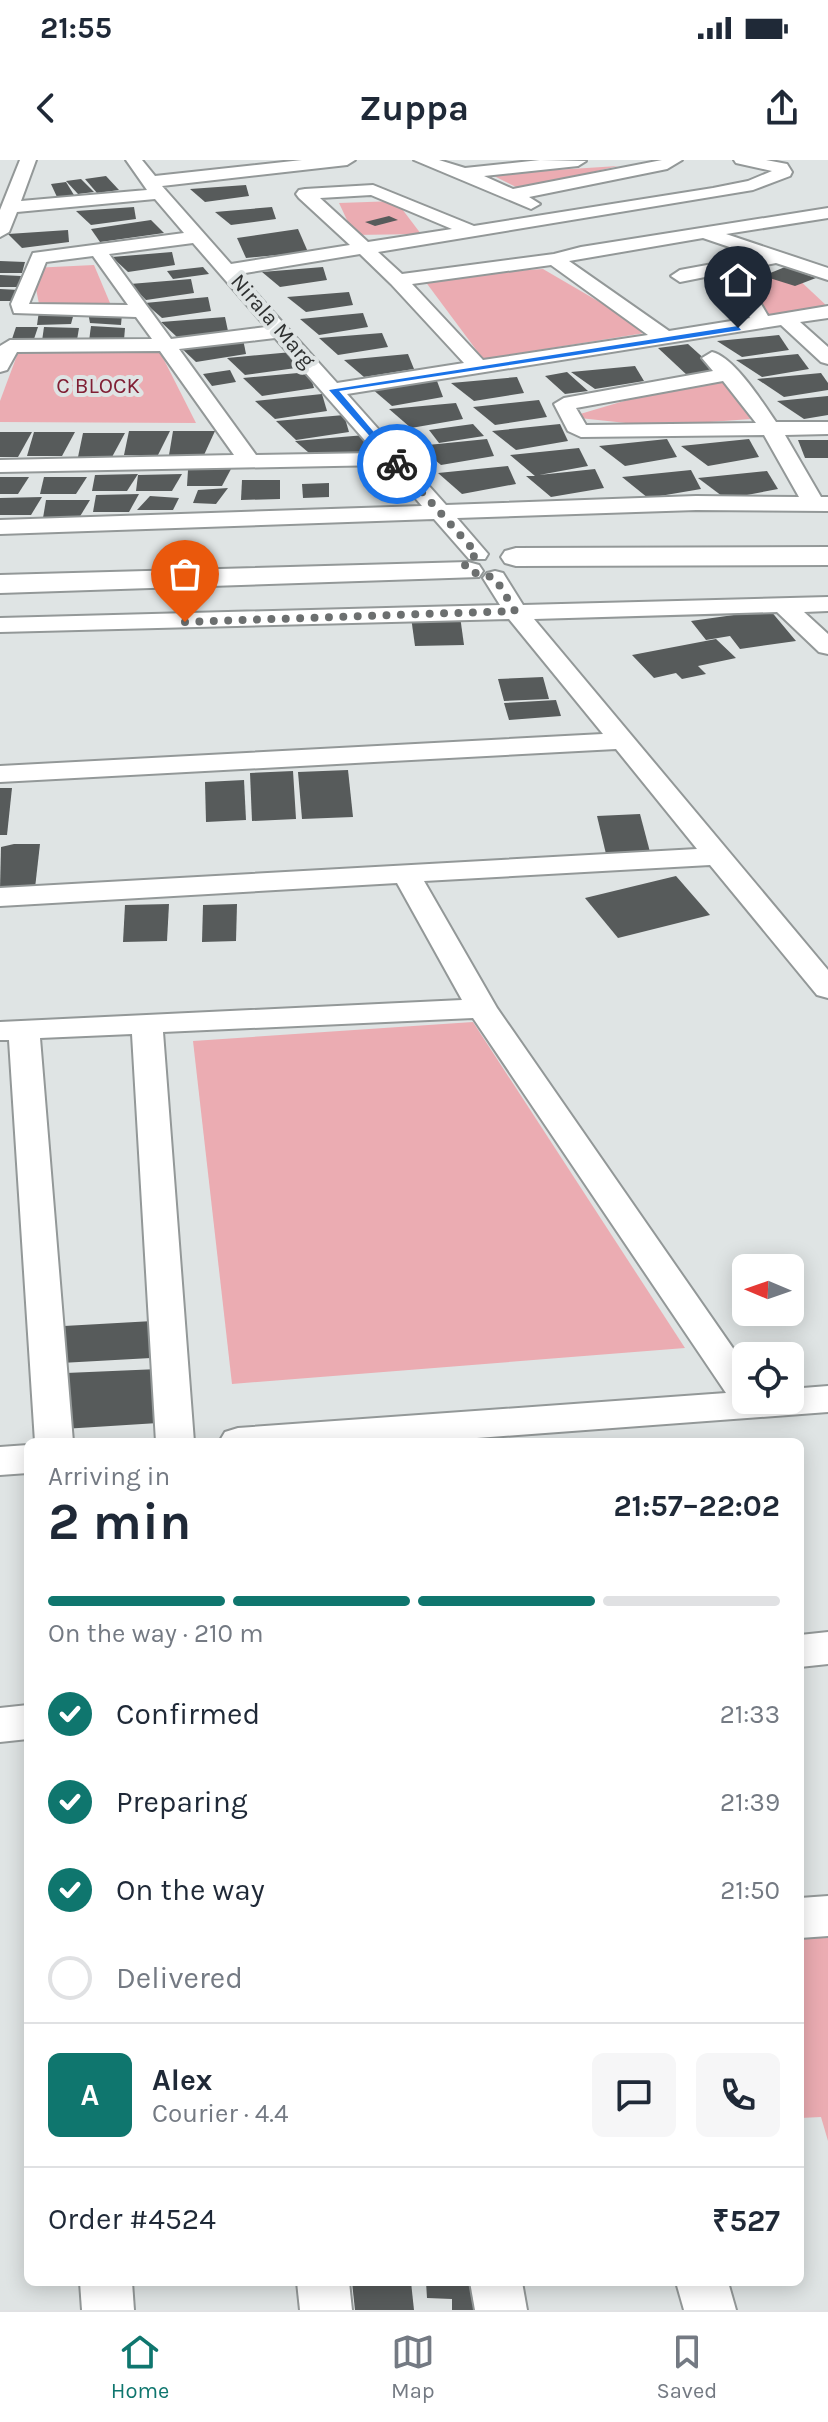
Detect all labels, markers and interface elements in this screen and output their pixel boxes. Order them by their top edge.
text: 21:55 [40,10,112,46]
icon: back [24,86,68,130]
icon: share [760,86,804,130]
text: Zuppa [359,87,469,129]
pin [704,246,772,328]
icon: home [716,258,760,302]
street label: Nirala Marg [225,269,321,374]
park label: C BLOCK [56,373,140,399]
courier [357,424,437,504]
icon: bike [375,442,419,486]
pin [151,540,219,622]
icon: bag [163,552,207,596]
north arrow [732,1254,804,1326]
map controls [732,1254,804,1414]
button: locate [732,1342,804,1414]
text: Arriving in [48,1461,170,1492]
text: 21:57–22:02 [613,1488,780,1524]
text: 2 min [48,1491,191,1552]
text: On the way · 210 m [48,1618,263,1649]
icon: check [48,1692,92,1736]
text: Confirmed [116,1696,260,1732]
text: 21:33 [720,1699,780,1730]
icon: check [48,1780,92,1824]
text: Preparing [116,1784,248,1820]
text: 21:39 [720,1787,780,1818]
icon: check [48,1868,92,1912]
text: On the way [116,1872,265,1908]
text: 21:50 [720,1875,780,1906]
text: Delivered [116,1960,243,1996]
button: chat [592,2053,676,2137]
button: phone [696,2053,780,2137]
text: Alex [152,2062,212,2098]
text: A [81,2077,99,2113]
text: Courier · 4.4 [152,2098,288,2129]
text: Order #4524 [48,2201,216,2237]
text: ₹527 [712,2203,780,2239]
tab: Home [111,2330,169,2404]
tab: Map [391,2330,435,2404]
tab: Saved [656,2330,717,2404]

